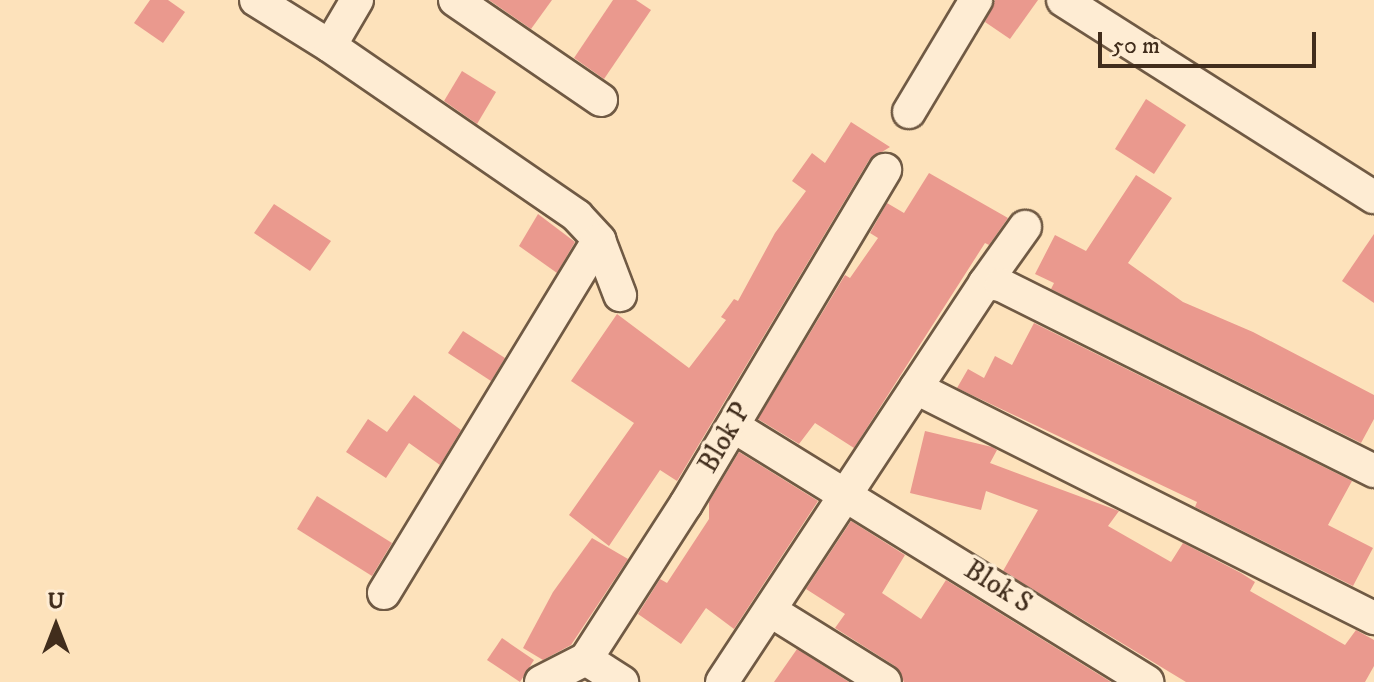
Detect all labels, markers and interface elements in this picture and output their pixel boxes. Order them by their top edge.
scale bar [1102,16,1320,66]
text: 50 m [1112,31,1160,61]
street label: Blok P [692,397,758,479]
street label: Blok S [958,553,1038,621]
north arrow [16,586,96,666]
text: U [47,588,65,615]

